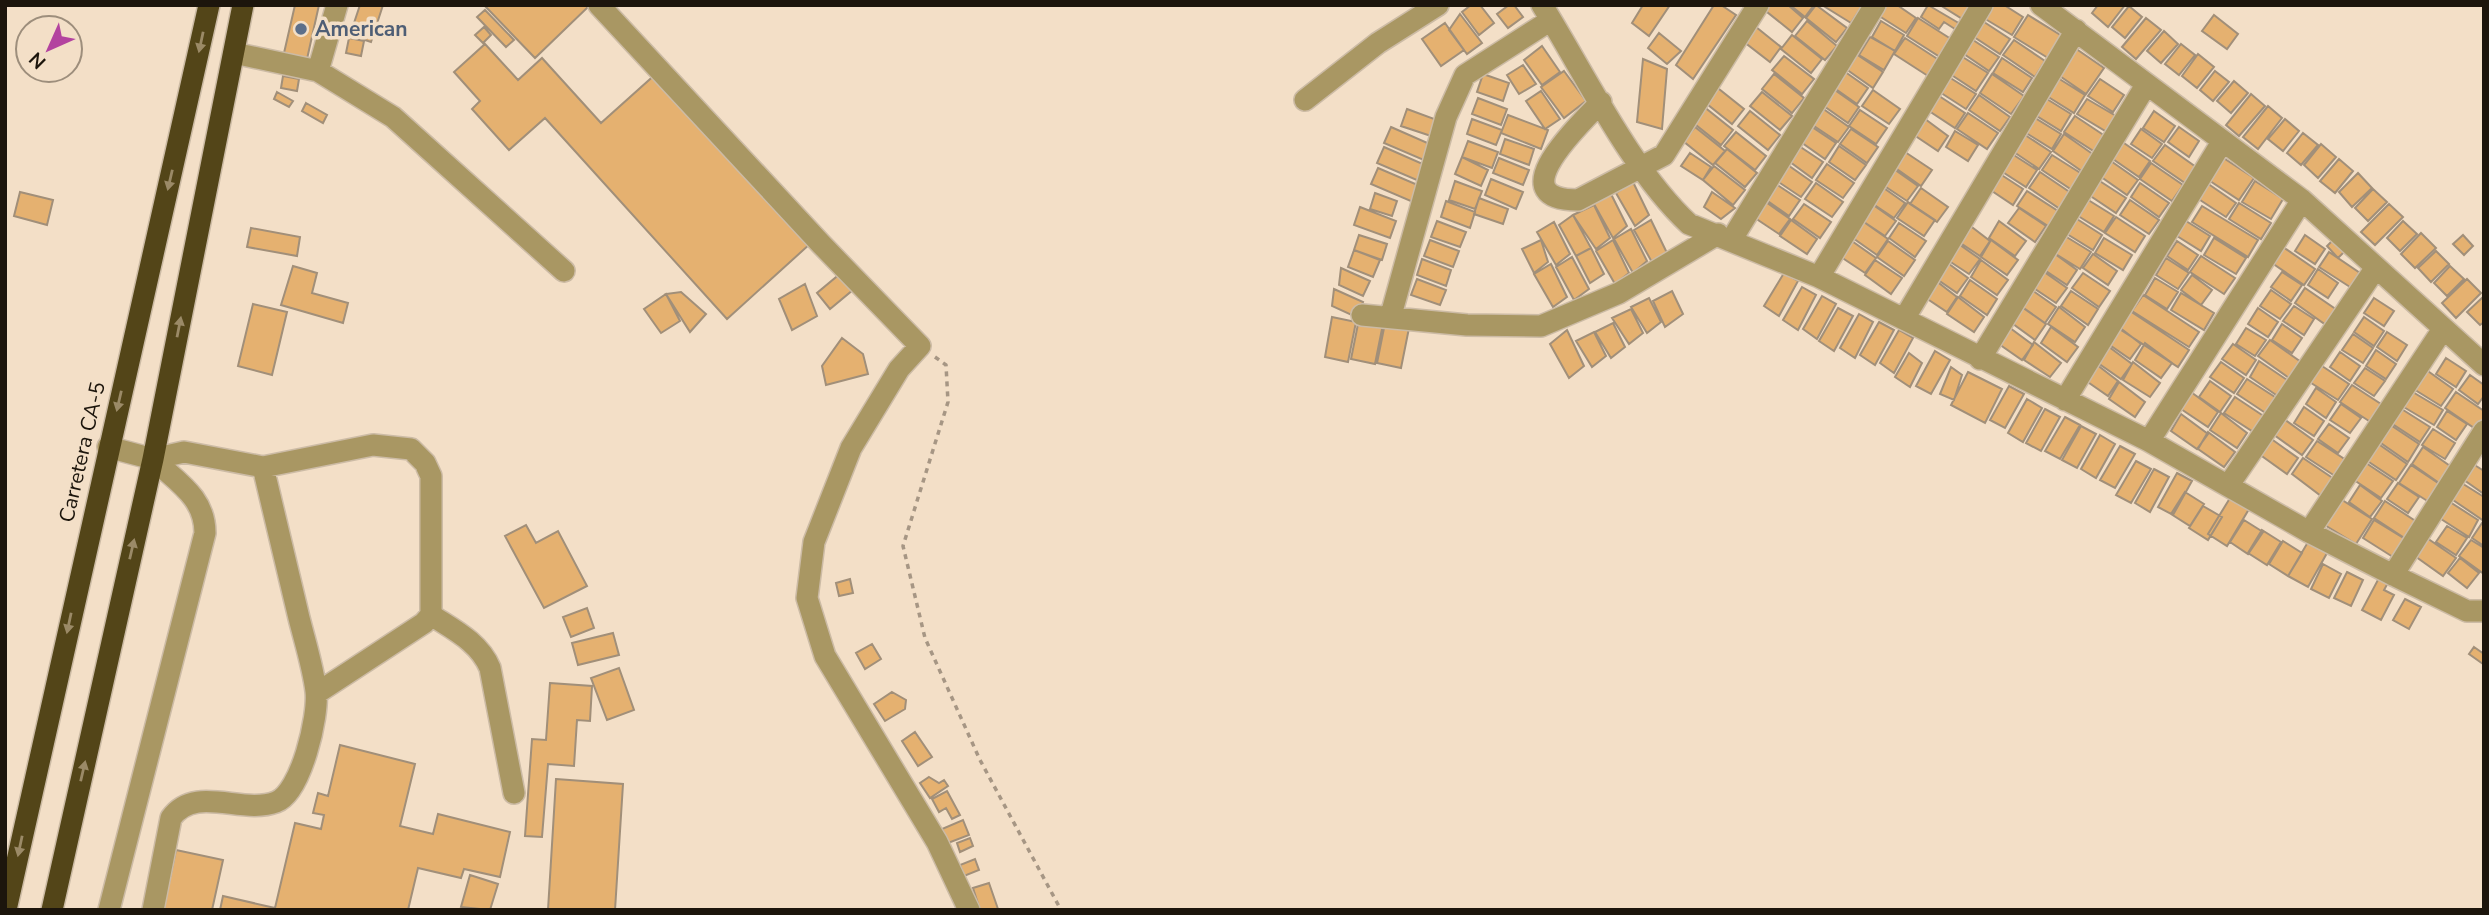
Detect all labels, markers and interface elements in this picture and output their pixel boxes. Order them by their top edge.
north arrow [14,14,84,84]
place label: American [315,15,408,43]
marker: American [293,21,309,37]
one-way arrow [196,31,207,53]
text: N [23,46,52,75]
one-way arrow [164,169,175,191]
one-way arrow [174,316,185,338]
street label: Carretera CA-5 [52,379,112,525]
one-way arrow [113,391,124,413]
one-way arrow [127,538,138,560]
one-way arrow [63,613,74,635]
one-way arrow [77,760,88,782]
one-way arrow [14,835,25,857]

